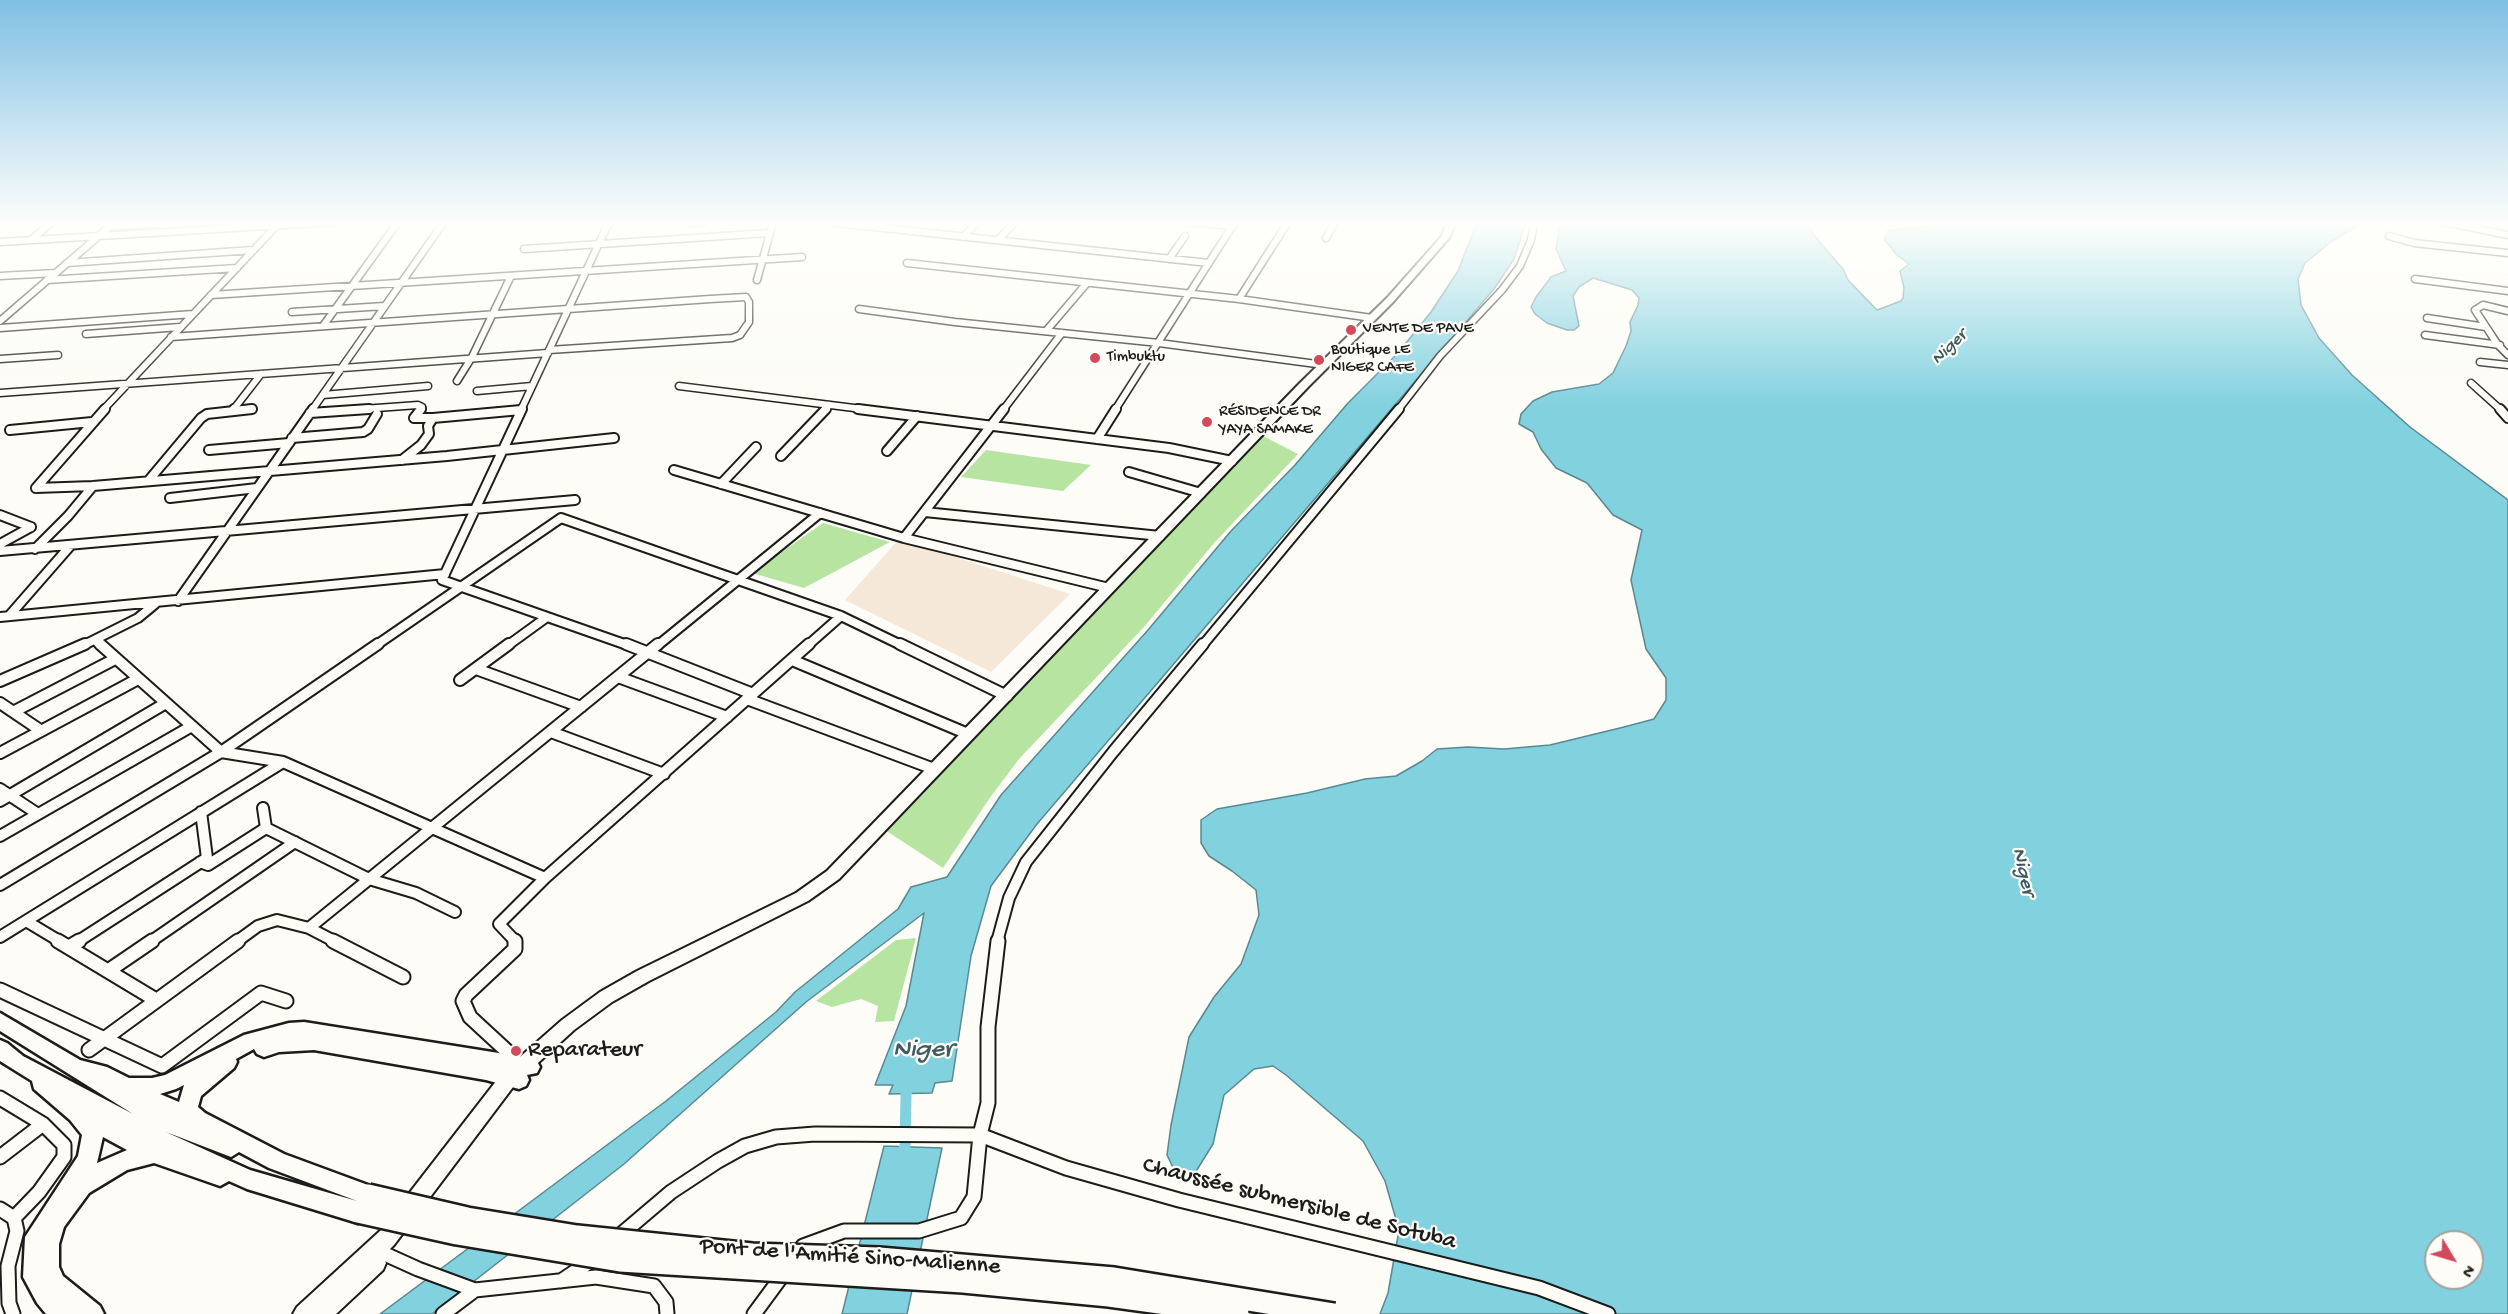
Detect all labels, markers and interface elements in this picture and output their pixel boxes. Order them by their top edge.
place label: VENTE DE PAVE [1363,320,1474,340]
marker: VENTE DE PAVE [1344,323,1358,337]
water label: Niger [1928,326,1972,370]
place label: Boutique LE NIGER CAFE [1331,341,1414,379]
place label: Timbuktu [1107,348,1165,368]
marker: Timbuktu [1088,351,1102,365]
marker: Boutique LE NIGER CAFE [1312,353,1326,367]
place label: RÉSIDENCE DR YAYA SAMAKE [1219,403,1321,441]
marker: RÉSIDENCE DR YAYA SAMAKE [1200,415,1214,429]
water label: Niger [2004,846,2040,898]
water label: Niger [893,1035,953,1067]
place label: Reparateur [528,1037,642,1065]
marker: Reparateur [509,1044,523,1058]
street label: Chaussée submersible de Sotuba [1139,1152,1459,1258]
north arrow [2424,1230,2484,1290]
street label: Pont de l'Amitié Sino-Malienne [699,1233,1001,1283]
text: N [2456,1260,2478,1280]

